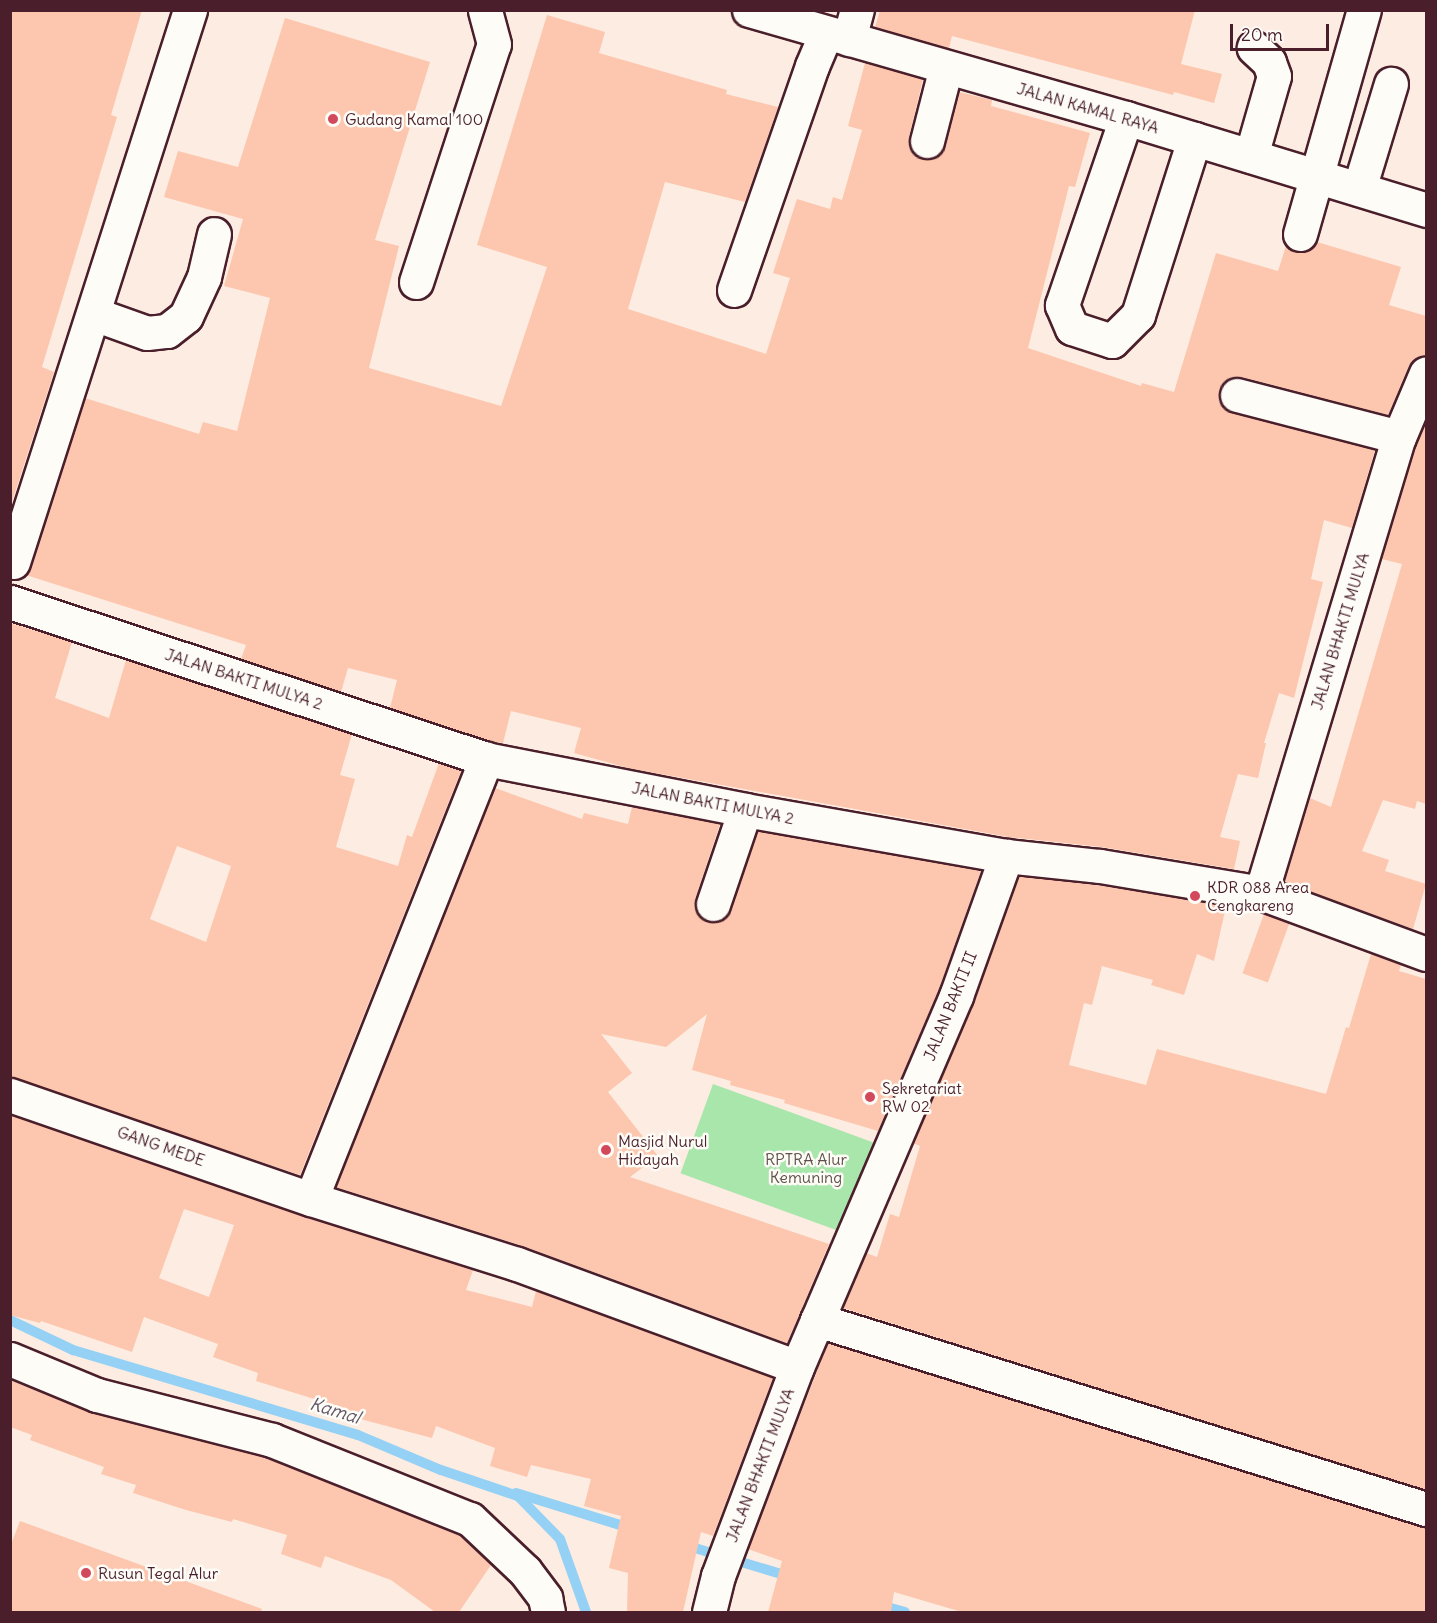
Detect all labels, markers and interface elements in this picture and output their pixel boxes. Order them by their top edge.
scale bar [1233,12,1332,50]
text: 20 m [1241,23,1283,46]
street label: JALAN KAMAL RAYA [1015,79,1161,137]
place label: Gudang Kamal 100 [345,109,483,129]
marker: Gudang Kamal 100 [326,112,340,126]
street label: JALAN BHAKTI MULYA [1307,550,1373,712]
street label: JALAN BAKTI MULYA 2 [163,644,325,714]
street label: JALAN BAKTI MULYA 2 [630,778,796,828]
place label: KDR 088 Area Cengkareng [1207,877,1309,915]
marker: KDR 088 Area Cengkareng [1188,889,1202,903]
street label: JALAN BAKTI II [919,949,981,1063]
place label: Sekretariat RW 02 [882,1078,962,1116]
marker: Sekretariat RW 02 [863,1090,877,1104]
street label: GANG MEDE [115,1122,207,1170]
place label: Masjid Nurul Hidayah [618,1131,707,1169]
marker: Masjid Nurul Hidayah [599,1143,613,1157]
park label: RPTRA Alur Kemuning [765,1149,847,1187]
street label: JALAN BHAKTI MULYA [722,1385,798,1545]
water label: Kamal [307,1393,363,1429]
place label: Rusun Tegal Alur [98,1563,218,1583]
marker: Rusun Tegal Alur [79,1566,93,1580]

